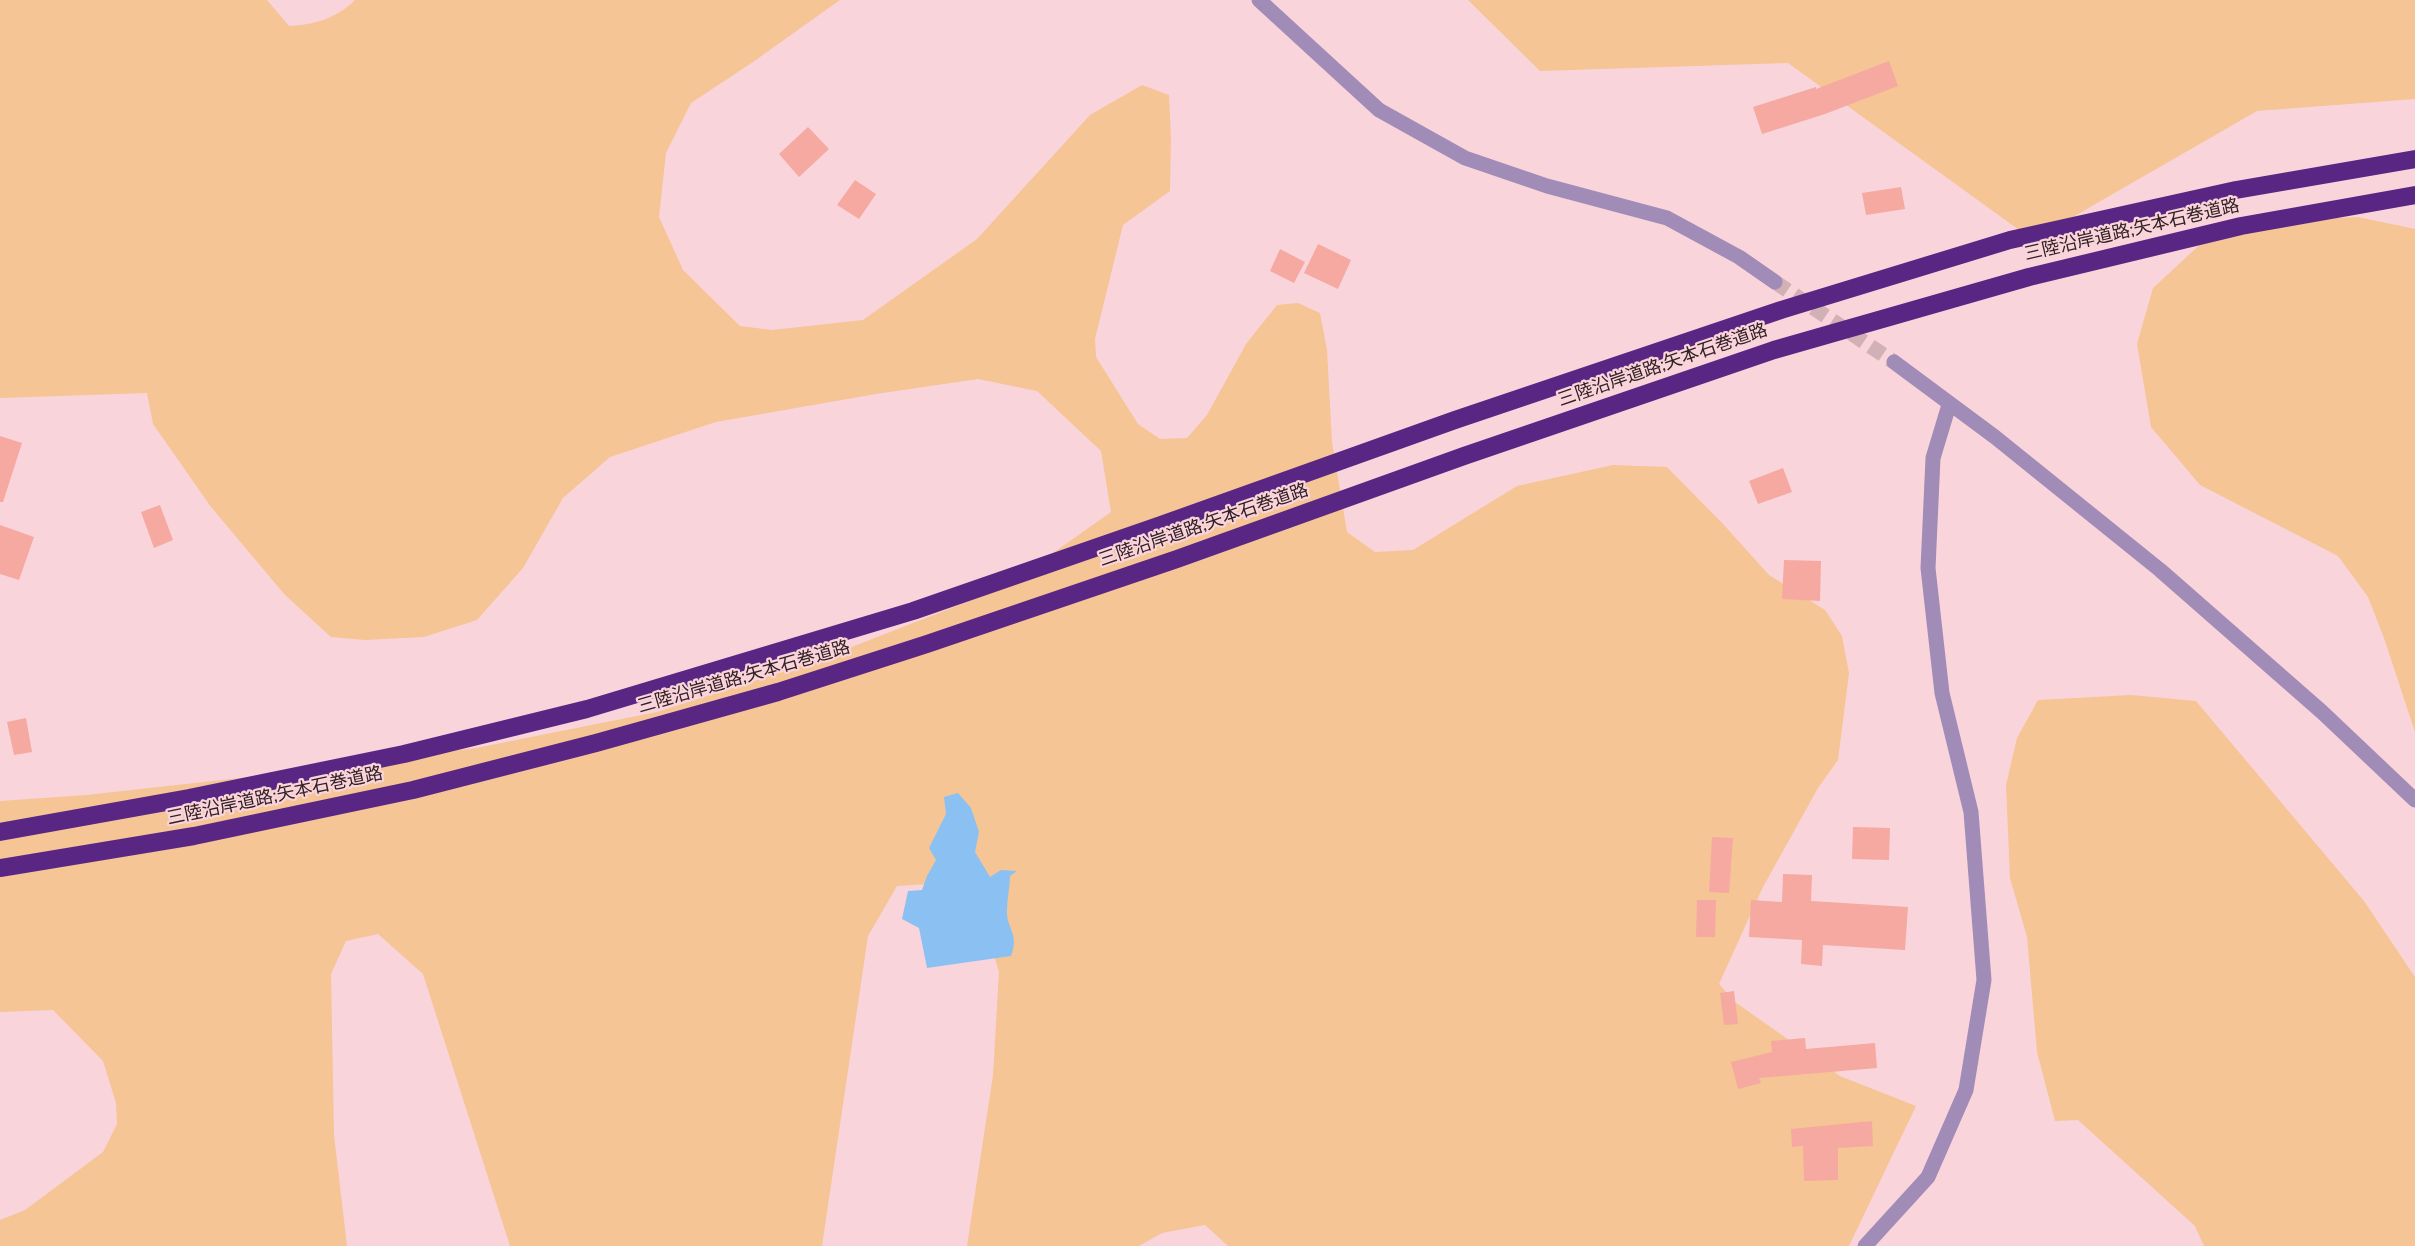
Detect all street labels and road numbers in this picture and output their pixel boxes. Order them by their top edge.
street label: 三陸沿岸道路;矢本石巻道路 [2022,196,2242,266]
street label: 三陸沿岸道路;矢本石巻道路 [1555,320,1771,412]
street label: 三陸沿岸道路;矢本石巻道路 [1096,480,1312,572]
street label: 三陸沿岸道路;矢本石巻道路 [635,637,853,719]
street label: 三陸沿岸道路;矢本石巻道路 [165,764,385,830]

